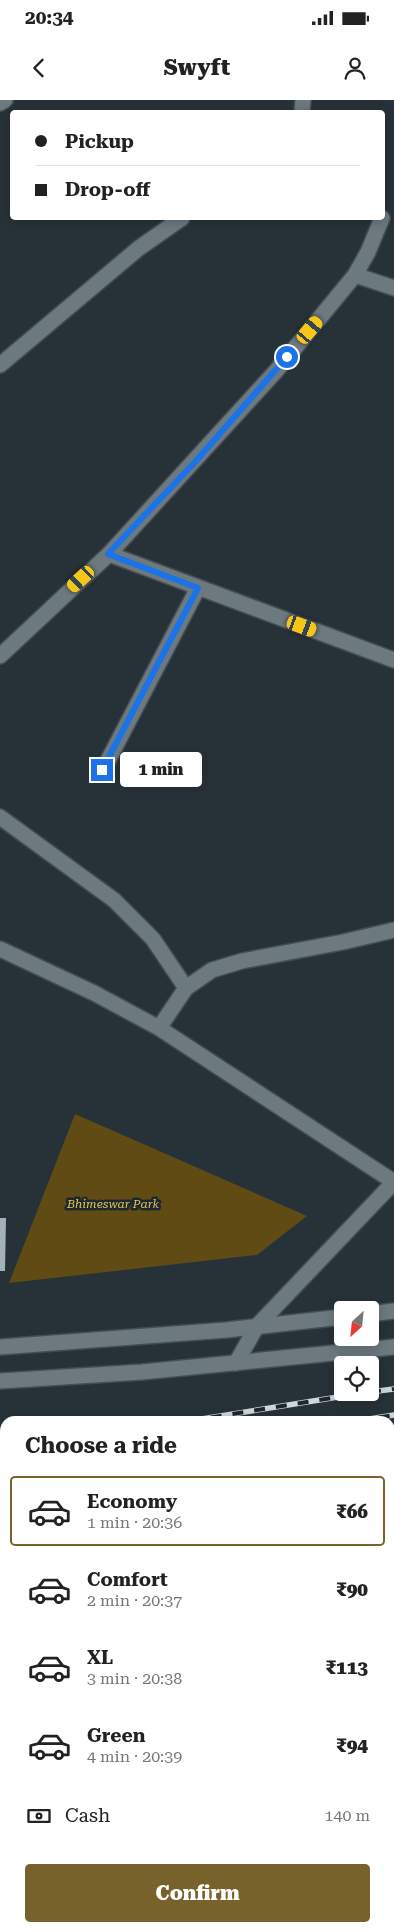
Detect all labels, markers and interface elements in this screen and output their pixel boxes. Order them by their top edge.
text: 20:34 [25,6,74,29]
icon: back [25,54,53,82]
icon: person [341,54,369,82]
text: Swyft [164,55,230,80]
text: Pickup [65,130,134,153]
text: Drop-off [65,178,150,201]
car [294,314,325,346]
route start [276,346,298,368]
car [64,563,97,595]
car [285,614,318,638]
callout: 1 min [120,752,202,788]
route end [91,759,113,781]
text: 1 min [139,760,183,779]
park label: Bhimeswar Park [66,1197,159,1211]
north arrow [334,1301,379,1346]
map controls [334,1301,379,1401]
button: locate [334,1356,379,1401]
text: Choose a ride [25,1433,177,1458]
icon: car [27,1489,72,1534]
text: Economy [87,1490,177,1513]
text: ₹66 [336,1500,368,1523]
text: 1 min · 20:36 [87,1513,182,1532]
icon: car [27,1567,72,1612]
text: Comfort [87,1568,168,1591]
text: ₹90 [336,1578,368,1601]
text: 2 min · 20:37 [87,1591,182,1610]
icon: car [27,1645,72,1690]
text: XL [87,1646,113,1669]
text: ₹113 [325,1656,368,1679]
text: 3 min · 20:38 [87,1669,182,1688]
icon: car [27,1723,72,1768]
text: Green [87,1724,145,1747]
text: ₹94 [336,1734,368,1757]
text: 4 min · 20:39 [87,1747,182,1766]
icon: cash [25,1802,53,1830]
text: Cash [65,1804,110,1827]
text: 140 m [324,1806,370,1825]
button: Confirm [25,1864,370,1922]

